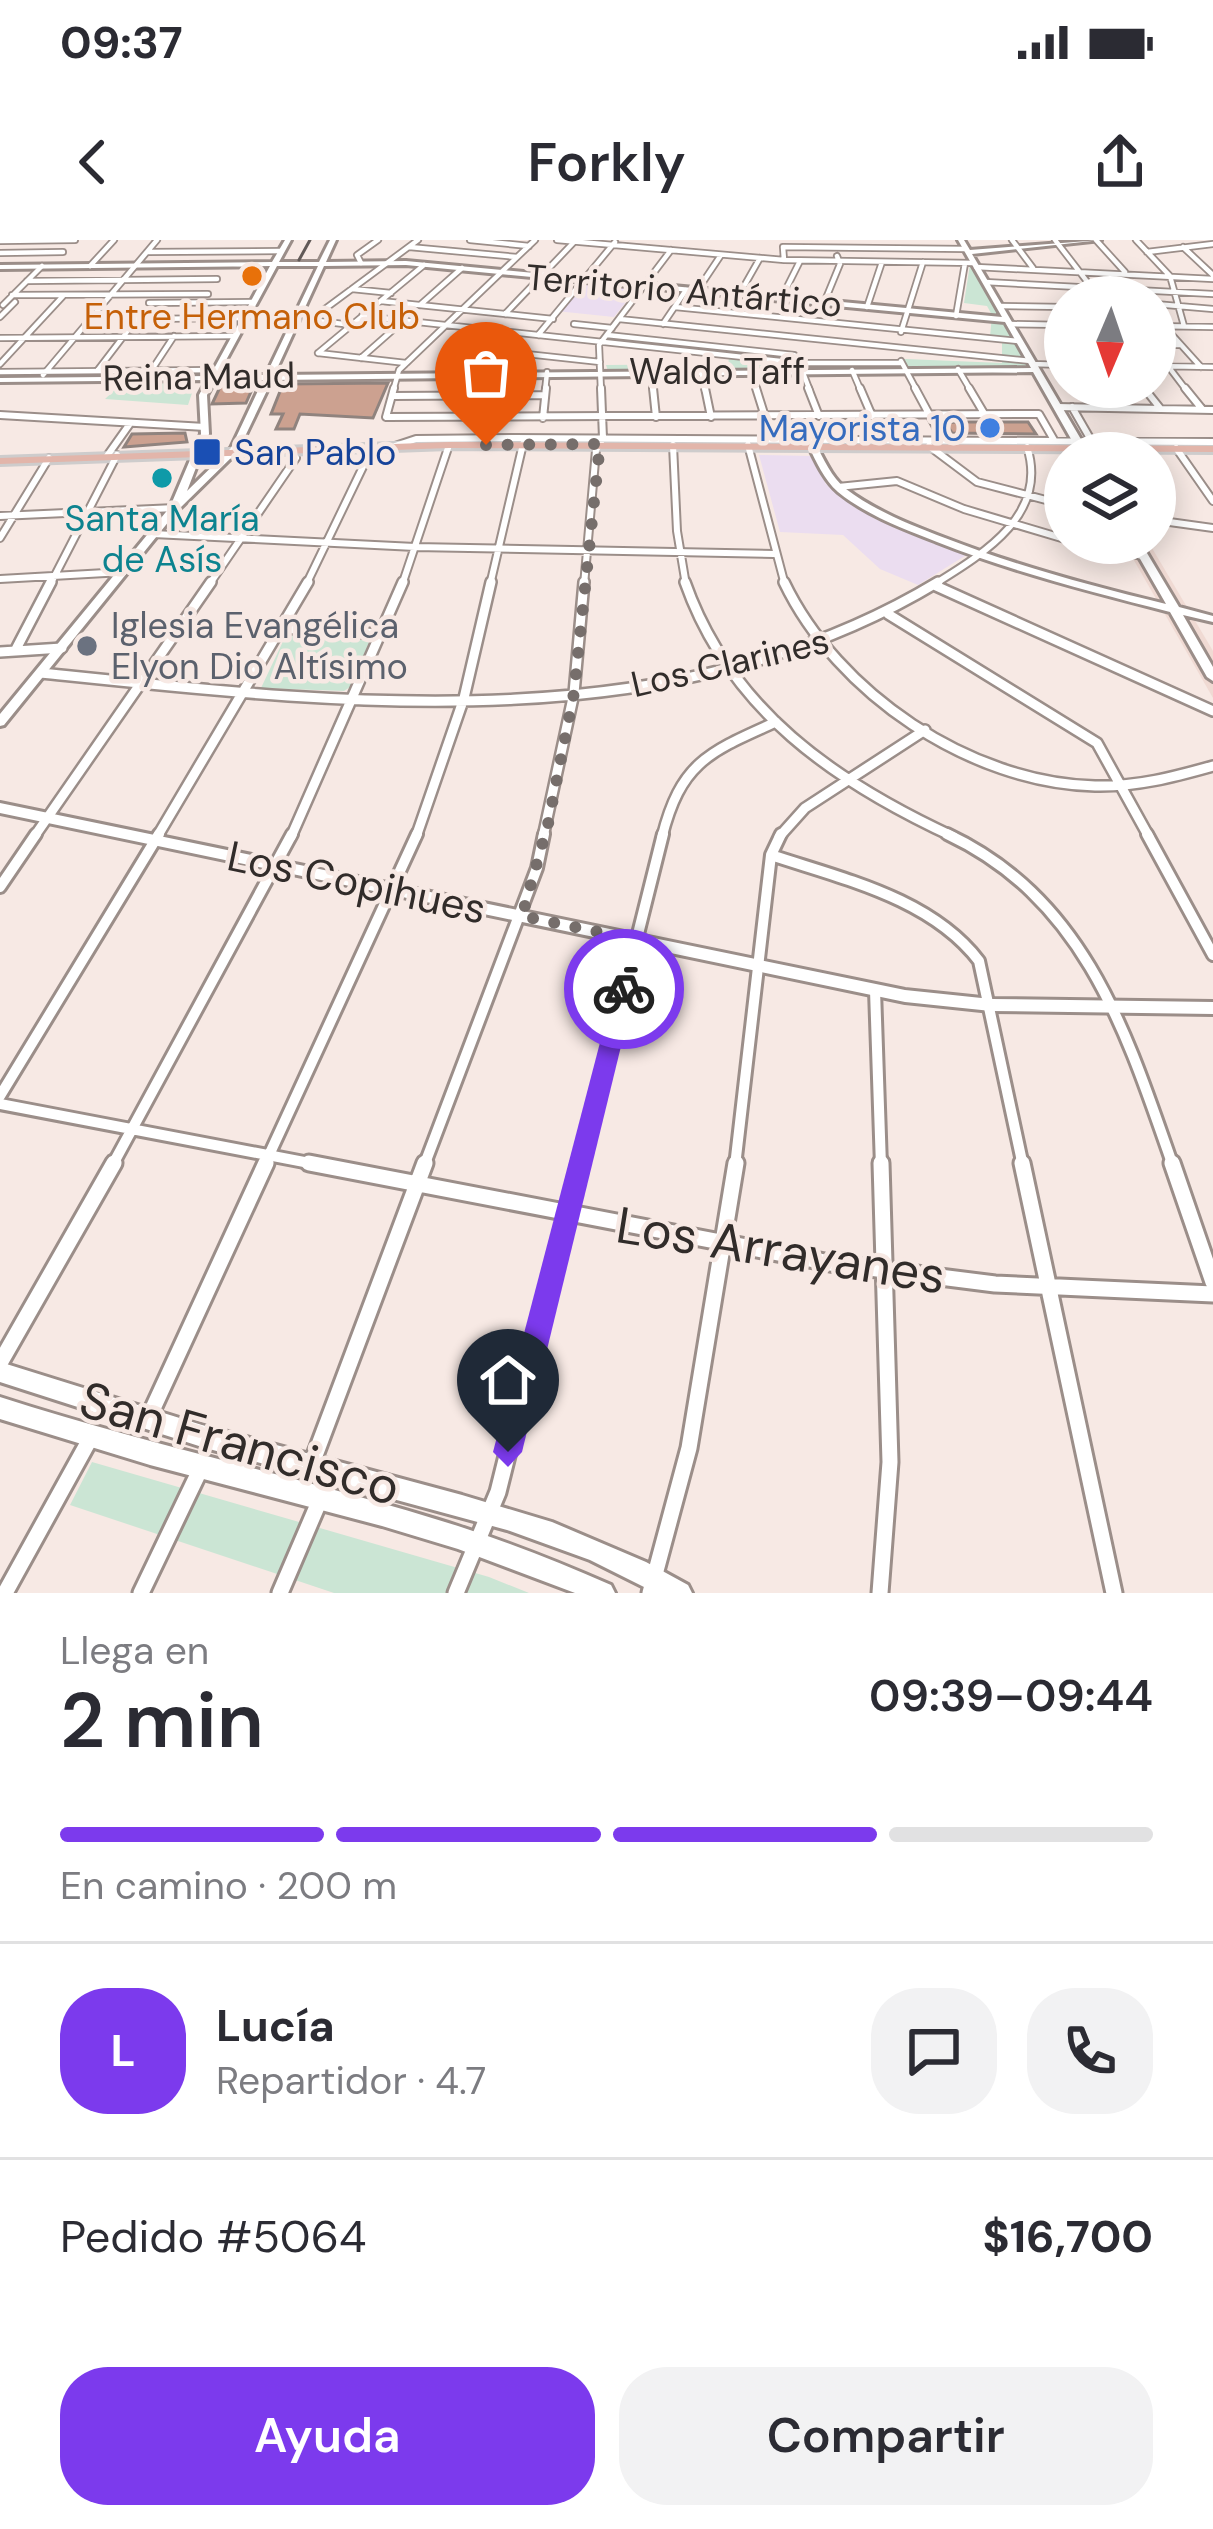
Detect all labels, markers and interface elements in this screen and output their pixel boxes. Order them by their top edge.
text: 09:37 [60,13,183,72]
text: Forkly [527,127,686,198]
icon: back [60,129,126,195]
icon: share [1087,129,1153,195]
street label: Territorio Antártico [524,253,844,328]
marker: Entre Hermano Club [239,263,265,289]
north arrow [1044,276,1176,408]
map controls [1044,276,1176,564]
place label: Entre Hermano Club [84,293,420,340]
pin [435,322,537,445]
icon: bag [453,340,519,406]
street label: Waldo Taff [629,348,805,395]
street label: Reina Maud [102,351,296,402]
place label: Mayorista 10 [759,405,966,452]
marker: Mayorista 10 [977,415,1003,441]
place label: San Pablo [234,429,396,476]
button: layers [1044,432,1176,564]
marker: San Pablo [191,436,223,468]
marker: Santa María de Asís [149,465,175,491]
place label: Santa María de Asís [64,495,260,583]
place label: Iglesia Evangélica Elyon Dio Altísimo [111,602,408,690]
street label: Los Clarines [627,617,834,708]
marker: Iglesia Evangélica Elyon Dio Altísimo [74,633,100,659]
street label: Los Copihues [223,828,491,937]
courier [564,929,684,1049]
icon: bike [591,956,657,1022]
street label: Los Arrayanes [612,1191,950,1310]
pin [457,1329,559,1452]
icon: home [475,1347,541,1413]
street label: San Francisco [72,1366,408,1521]
text: Llega en [60,1625,209,1676]
text: 09:39–09:44 [869,1666,1153,1725]
text: 2 min [60,1670,264,1771]
text: En camino · 200 m [60,1860,397,1911]
button: chat [871,1988,997,2114]
button: phone [1027,1988,1153,2114]
text: Lucía [216,1996,335,2055]
text: L [110,2021,136,2080]
text: Repartidor · 4.7 [216,2055,486,2106]
text: Pedido #5064 [60,2207,366,2266]
text: $16,700 [983,2207,1153,2266]
button: Ayuda [60,2367,595,2505]
button: Compartir [619,2367,1153,2505]

